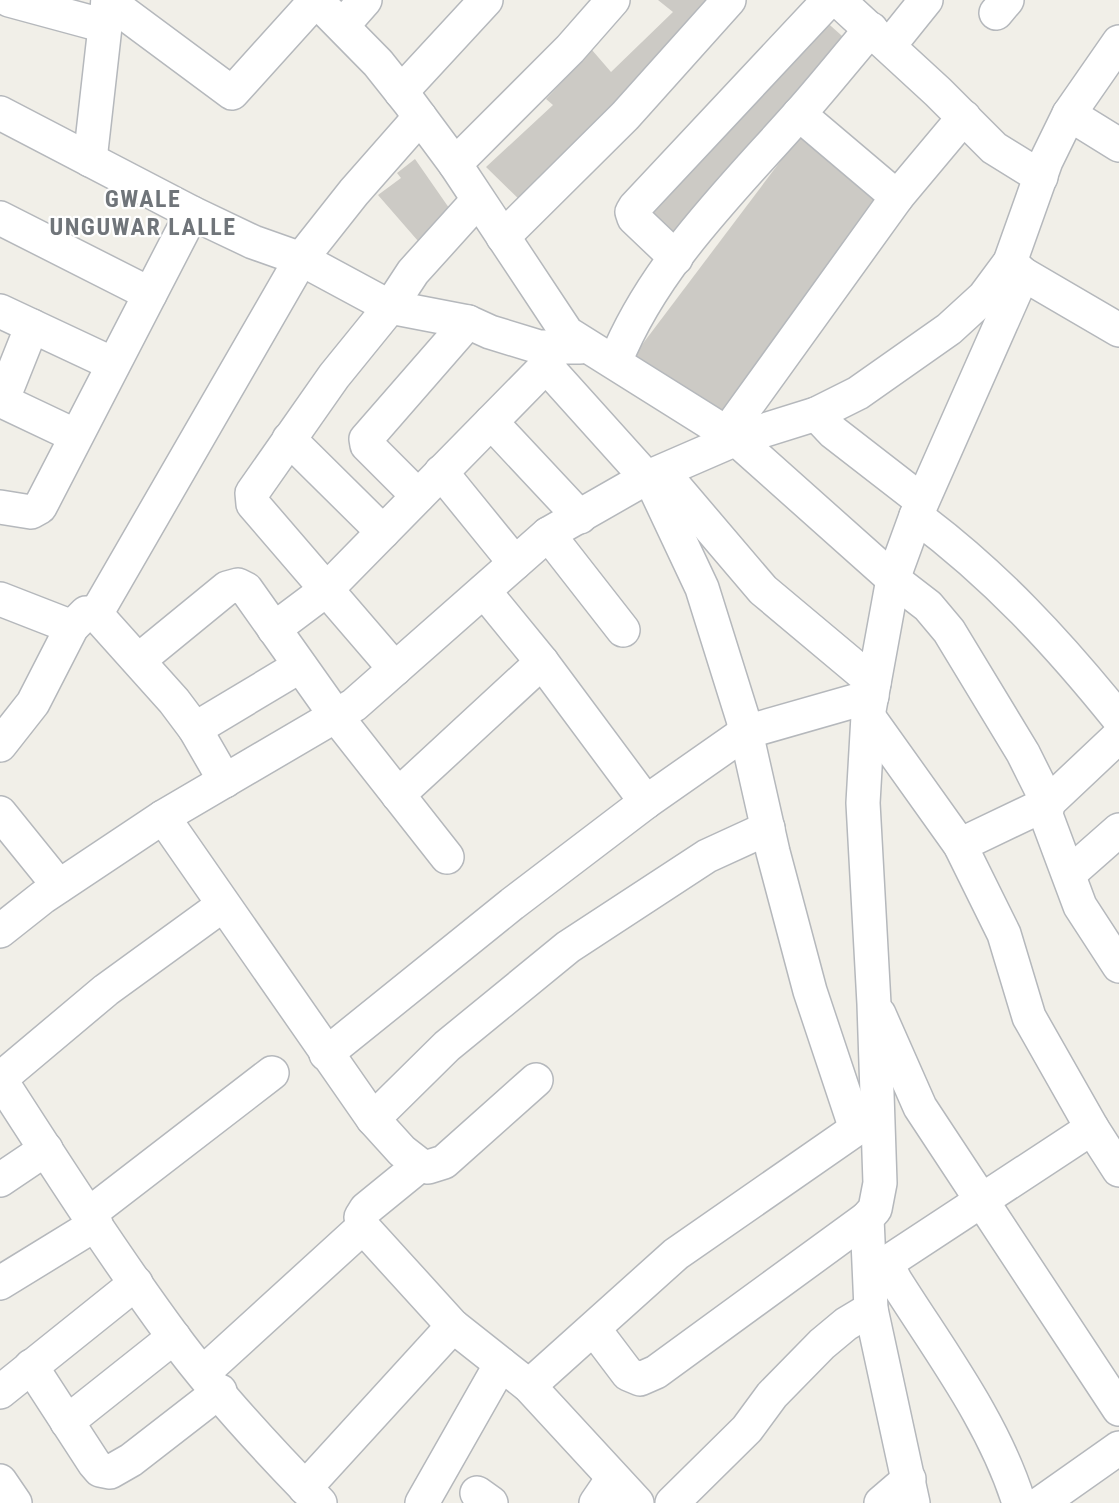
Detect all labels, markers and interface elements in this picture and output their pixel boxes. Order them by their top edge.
district label: GWALE UNGUWAR LALLE [49,185,237,241]

